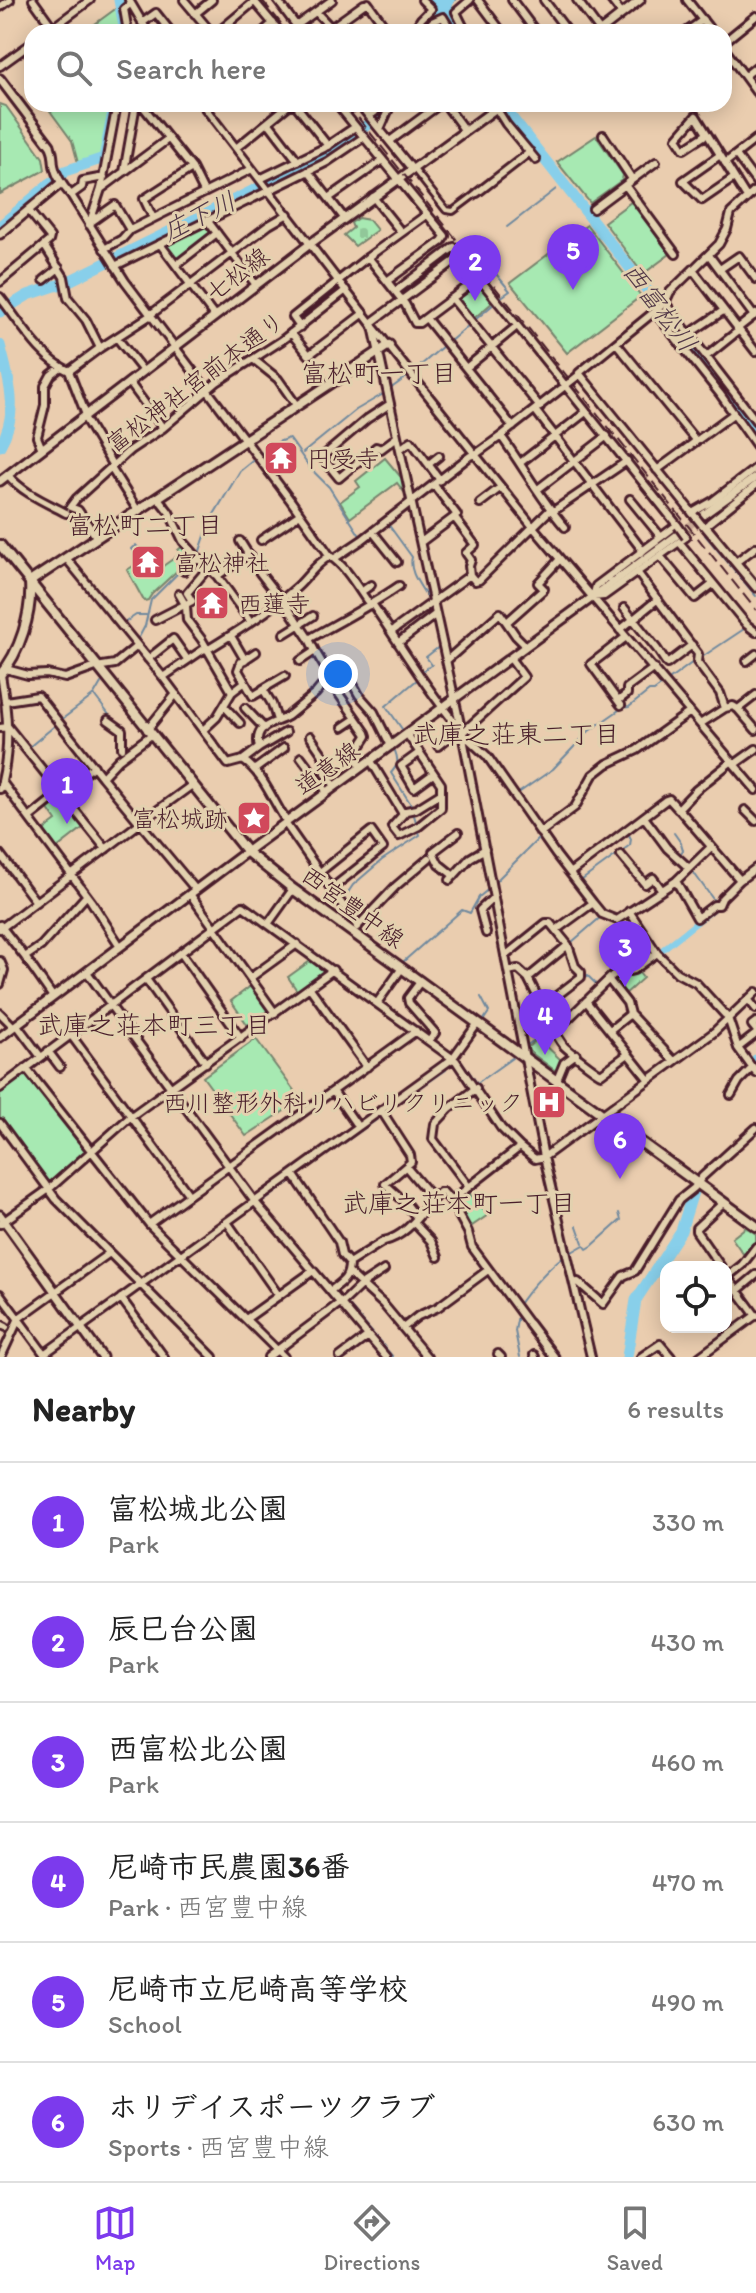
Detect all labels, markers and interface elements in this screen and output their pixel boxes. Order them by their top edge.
search box [24,24,732,112]
icon: search [52,46,96,90]
text: Search here [116,50,266,87]
water label: 庄下川 [157,185,241,247]
pin: 5 [547,224,599,290]
pin: 2 [449,235,501,301]
street label: 七松線 [200,241,274,307]
water label: 西富松川 [616,256,704,358]
street label: 富松神社宮前本通り [100,305,290,459]
district label: 富松町一丁目 [301,357,457,389]
temple icon: 円受寺 [262,439,300,477]
place label: 円受寺 [307,444,379,473]
district label: 富松町二丁目 [67,509,223,541]
temple icon: 富松神社 [129,543,167,581]
place label: 富松神社 [174,548,270,577]
temple icon: 西蓮寺 [193,584,231,622]
place label: 西蓮寺 [238,589,310,618]
your location [318,654,358,694]
district label: 武庫之荘東二丁目 [412,718,620,750]
street label: 道意線 [289,735,365,801]
pin: 1 [41,758,93,824]
place icon: 富松城跡 [235,799,273,837]
place label: 富松城跡 [132,804,228,833]
street label: 西宮豊中線 [296,860,410,954]
pin: 3 [599,921,651,987]
pin: 4 [519,989,571,1055]
district label: 武庫之荘本町三丁目 [37,1009,271,1041]
hospital icon: 西川整形外科リハビリクリニック [530,1083,568,1121]
place label: 西川整形外科リハビリクリニック [163,1088,523,1117]
pin: 6 [594,1113,646,1179]
district label: 武庫之荘本町一丁目 [342,1187,576,1219]
map controls [660,1261,732,1333]
button: locate [660,1261,732,1333]
text: Nearby [32,1389,135,1430]
text: 6 results [627,1393,724,1425]
text: 富松城北公園 [108,1490,288,1527]
text: 1 [52,1506,64,1538]
text: 330 m [652,1506,724,1538]
text: Park [108,1528,159,1560]
text: 辰巳台公園 [108,1610,258,1647]
text: 2 [51,1626,65,1658]
text: 430 m [650,1626,724,1658]
text: Park [108,1648,159,1680]
text: 西富松北公園 [108,1730,288,1767]
text: 3 [51,1746,65,1778]
text: 460 m [651,1746,724,1778]
text: Park [108,1768,159,1800]
text: 尼崎市民農園36番 [108,1848,350,1885]
text: 4 [50,1866,66,1898]
text: 470 m [652,1866,724,1898]
text: Park · 西宮豊中線 [108,1891,307,1923]
text: 尼崎市立尼崎高等学校 [108,1970,408,2007]
text: 5 [51,1986,65,2018]
text: 490 m [651,1986,724,2018]
text: School [108,2008,182,2040]
text: ホリデイスポーツクラブ [108,2088,436,2125]
text: 6 [51,2106,65,2138]
text: 630 m [652,2106,724,2138]
text: Sports · 西宮豊中線 [108,2131,329,2163]
tab: Map [93,2201,137,2276]
tab: Directions [324,2201,420,2276]
tab: Saved [607,2201,663,2276]

